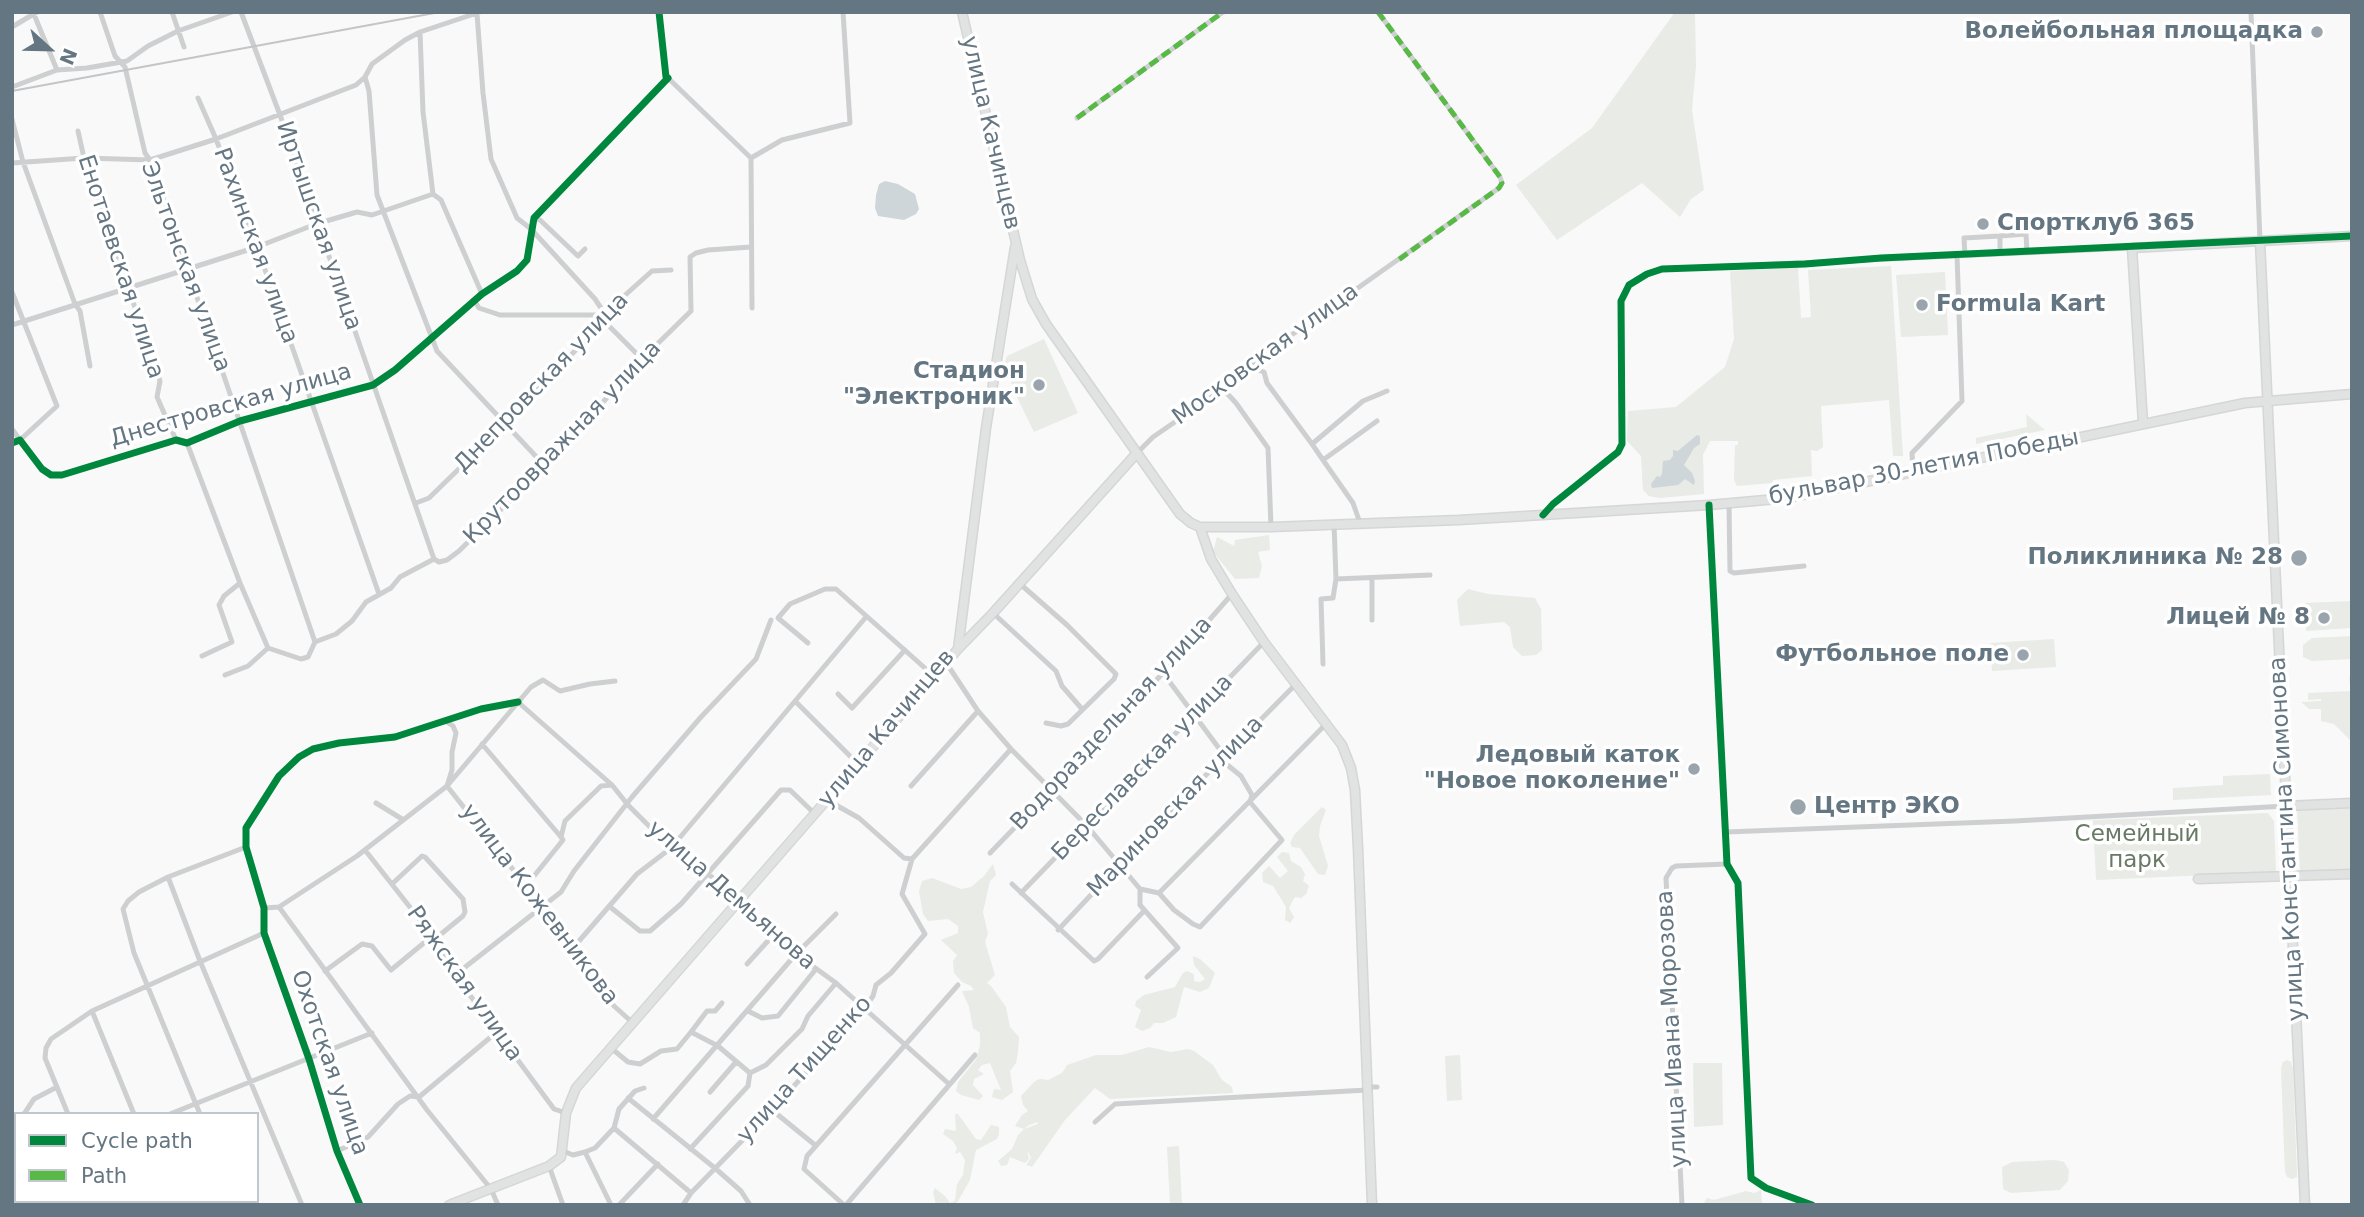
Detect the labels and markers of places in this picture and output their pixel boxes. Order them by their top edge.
place label: Волейбольная площадка [1964,18,2303,46]
marker: Волейбольная площадка [2309,24,2325,40]
place label: Спортклуб 365 [1997,210,2195,238]
marker: Спортклуб 365 [1975,216,1991,232]
place label: Formula Kart [1936,291,2105,319]
marker: Formula Kart [1914,297,1930,313]
place label: Стадион "Электроник" [843,358,1025,412]
marker: Стадион "Электроник" [1031,377,1047,393]
place label: Поликлиника № 28 [2028,544,2283,572]
marker: Поликлиника № 28 [2289,548,2309,568]
place label: Лицей № 8 [2166,604,2310,632]
marker: Лицей № 8 [2316,610,2332,626]
place label: Футбольное поле [1775,641,2009,669]
marker: Футбольное поле [2015,647,2031,663]
place label: Ледовый каток "Новое поколение" [1424,742,1680,796]
marker: Ледовый каток "Новое поколение" [1686,761,1702,777]
place label: Центр ЭКО [1814,793,1960,821]
marker: Центр ЭКО [1788,797,1808,817]

